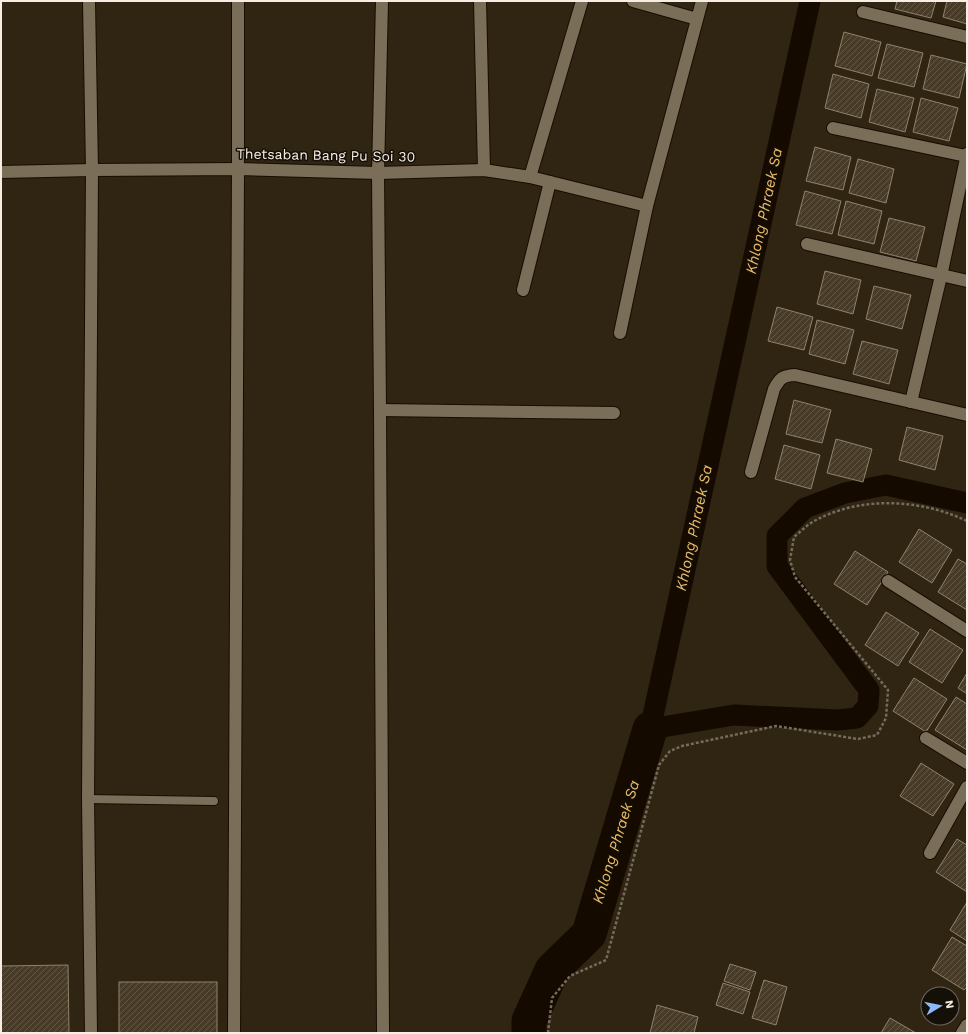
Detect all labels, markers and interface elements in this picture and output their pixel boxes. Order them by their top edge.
street label: Thetsaban Bang Pu Soi 30 [237,145,415,165]
water label: Khlong Phraek Sa [742,146,786,276]
water label: Khlong Phraek Sa [672,463,716,593]
water label: Khlong Phraek Sa [589,778,643,906]
north arrow [920,986,960,1026]
text: N [942,999,956,1009]

